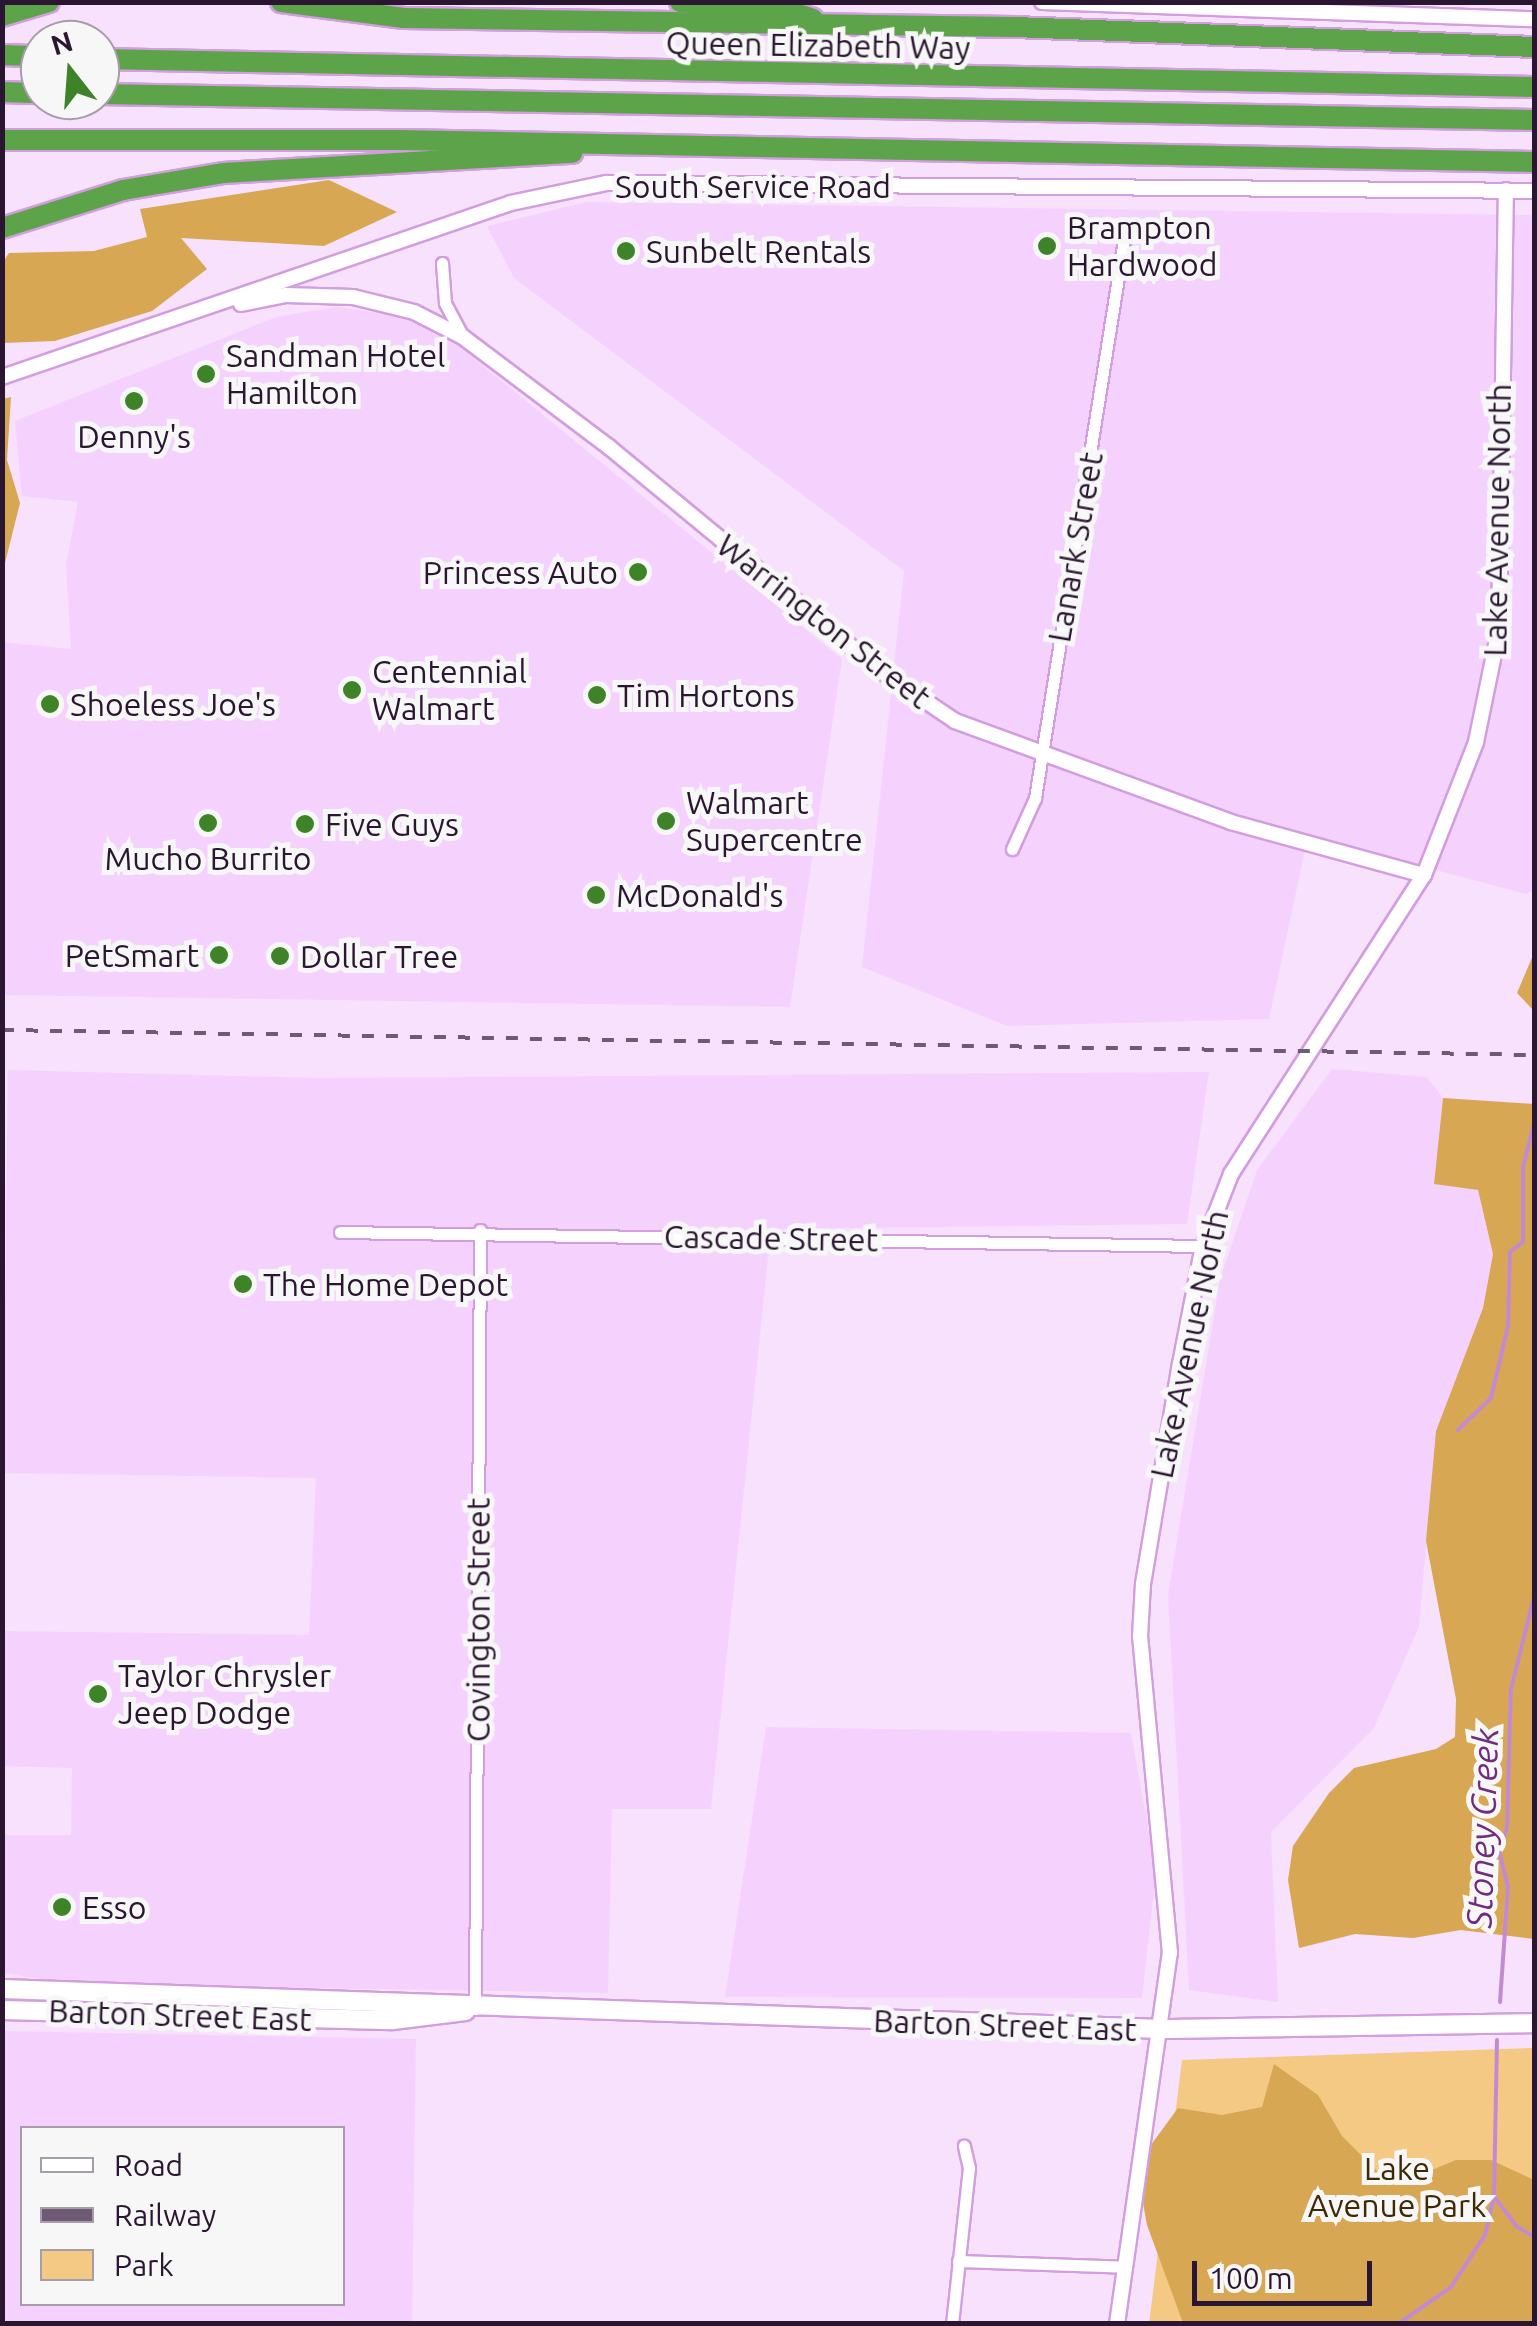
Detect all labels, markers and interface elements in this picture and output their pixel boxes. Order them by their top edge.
north arrow [20,20,120,120]
street label: Queen Elizabeth Way [665,23,971,67]
text: N [47,25,76,61]
street label: South Service Road [615,167,891,205]
place label: Brampton Hardwood [1067,209,1218,284]
place label: Sunbelt Rentals [646,232,871,270]
marker: Brampton Hardwood [1036,235,1058,257]
marker: Sunbelt Rentals [615,240,637,262]
place label: Sandman Hotel Hamilton [226,337,445,412]
marker: Sandman Hotel Hamilton [195,363,217,385]
street label: Lake Avenue North [1475,383,1519,657]
marker: Denny's [123,390,145,412]
place label: Denny's [77,417,191,455]
street label: Lanark Street [1039,449,1111,645]
street label: Warrington Street [710,526,938,716]
place label: Princess Auto [423,553,618,591]
marker: Princess Auto [627,561,649,583]
place label: Centennial Walmart [372,653,527,728]
place label: Tim Hortons [617,676,795,714]
marker: Centennial Walmart [341,679,363,701]
marker: Tim Hortons [586,684,608,706]
place label: Shoeless Joe's [70,685,276,723]
marker: Shoeless Joe's [39,693,61,715]
place label: Walmart Supercentre [686,784,863,859]
place label: Five Guys [325,805,459,843]
marker: Walmart Supercentre [655,810,677,832]
marker: Mucho Burrito [197,812,219,834]
marker: Five Guys [294,813,316,835]
place label: Mucho Burrito [104,839,312,877]
place label: McDonald's [616,876,783,914]
marker: McDonald's [585,884,607,906]
place label: PetSmart [65,936,199,974]
place label: Dollar Tree [300,937,458,975]
marker: PetSmart [208,944,230,966]
marker: Dollar Tree [269,945,291,967]
street label: Lake Avenue North [1142,1206,1236,1482]
street label: Cascade Street [664,1217,878,1259]
place label: The Home Depot [263,1265,508,1303]
marker: The Home Depot [232,1273,254,1295]
street label: Covington Street [459,1498,497,1742]
place label: Taylor Chrysler Jeep Dodge [118,1657,331,1732]
marker: Taylor Chrysler Jeep Dodge [87,1683,109,1705]
water label: Stoney Creek [1458,1727,1506,1929]
place label: Esso [82,1888,146,1926]
marker: Esso [51,1896,73,1918]
street label: Barton Street East [48,1991,312,2039]
street label: Barton Street East [873,2001,1137,2049]
legend [20,2126,345,2306]
text: Road [114,2148,183,2182]
park label: Lake Avenue Park [1308,2150,1486,2225]
text: Railway [114,2198,216,2232]
scale bar [1197,2241,1377,2303]
text: Park [114,2248,174,2282]
text: 100 m [1209,2261,1293,2295]

